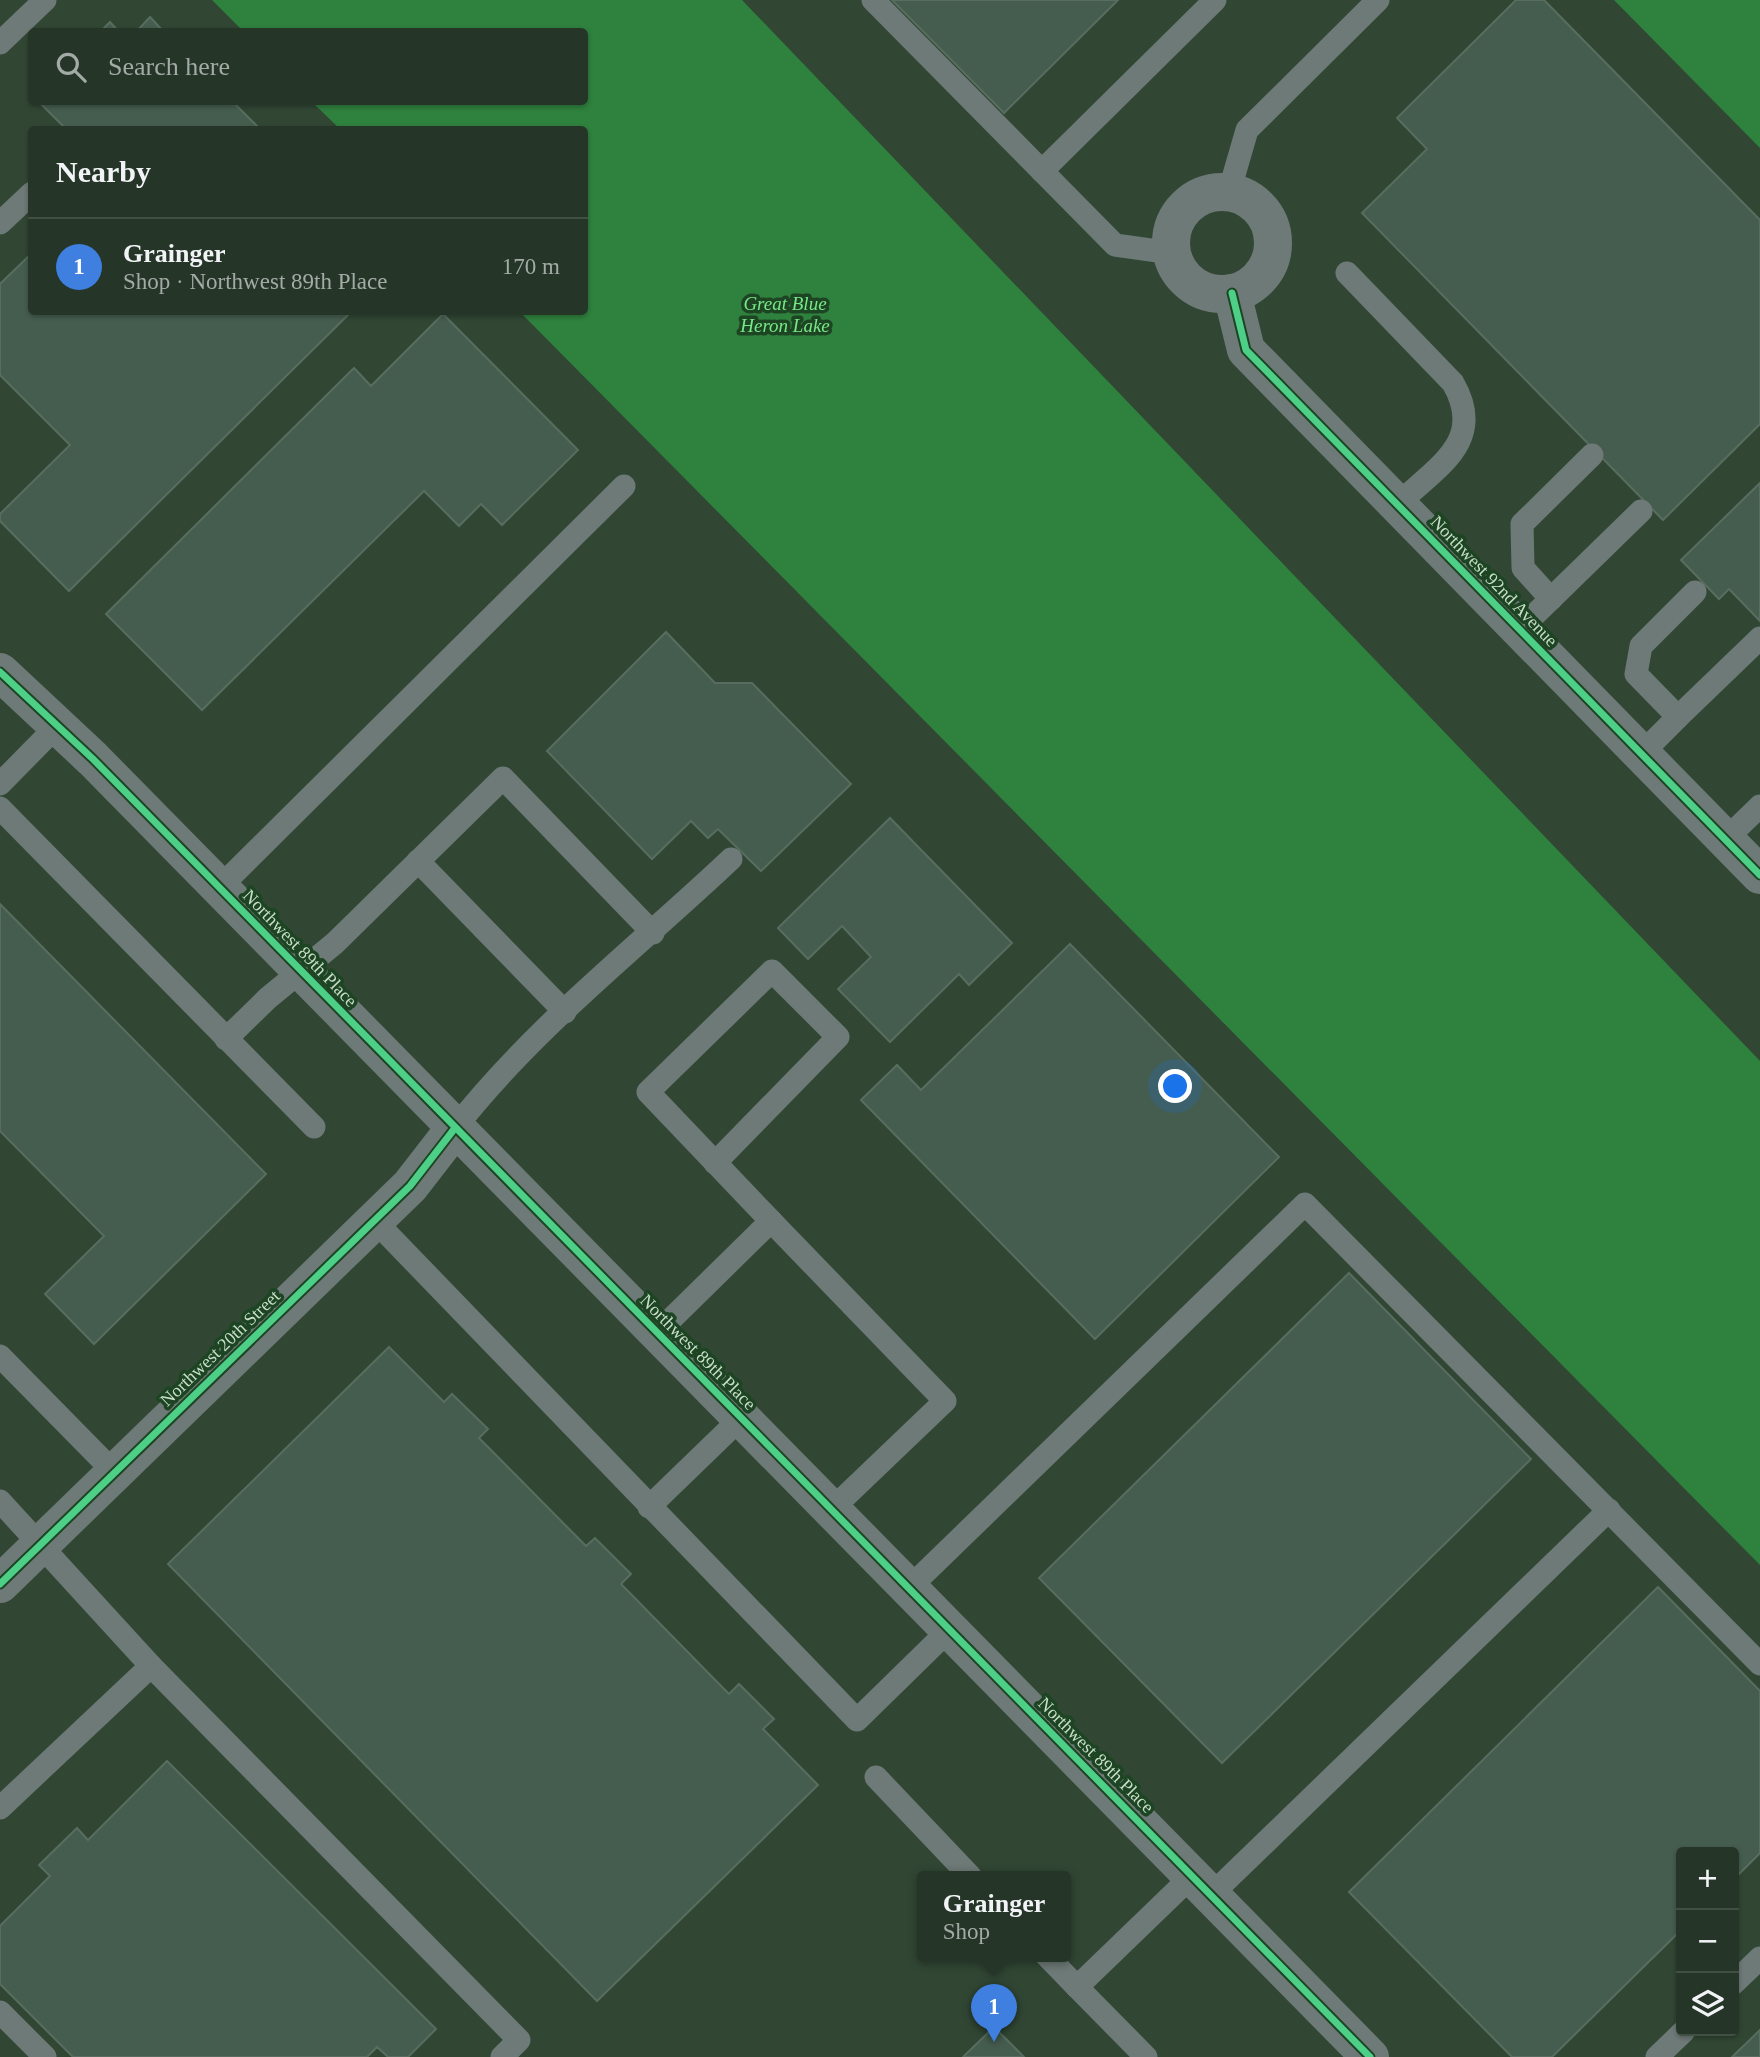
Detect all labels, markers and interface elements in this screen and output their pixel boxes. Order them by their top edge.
search box [28,28,588,105]
icon: search [52,48,90,86]
text: Search here [108,52,230,81]
text: Nearby [56,155,151,188]
text: Grainger [123,239,226,268]
text: 1 [73,254,85,279]
text: 170 m [502,254,560,279]
text: Shop · Northwest 89th Place [123,269,387,294]
water label: Great Blue Heron Lake [739,293,830,336]
street label: Northwest 92nd Avenue [1426,512,1562,650]
street label: Northwest 89th Place [239,885,361,1011]
your location [1158,1069,1192,1103]
street label: Northwest 20th Street [156,1286,284,1410]
street label: Northwest 89th Place [636,1290,760,1414]
street label: Northwest 89th Place [1034,1693,1158,1817]
map controls [1676,1847,1739,2036]
button: + [1676,1847,1739,1910]
popup [917,1871,1071,1962]
text: Grainger [943,1889,1045,1918]
button: − [1676,1910,1739,1973]
text: Shop [943,1919,990,1944]
button: layers [1676,1973,1739,2036]
pin: 1 [971,1984,1017,2042]

